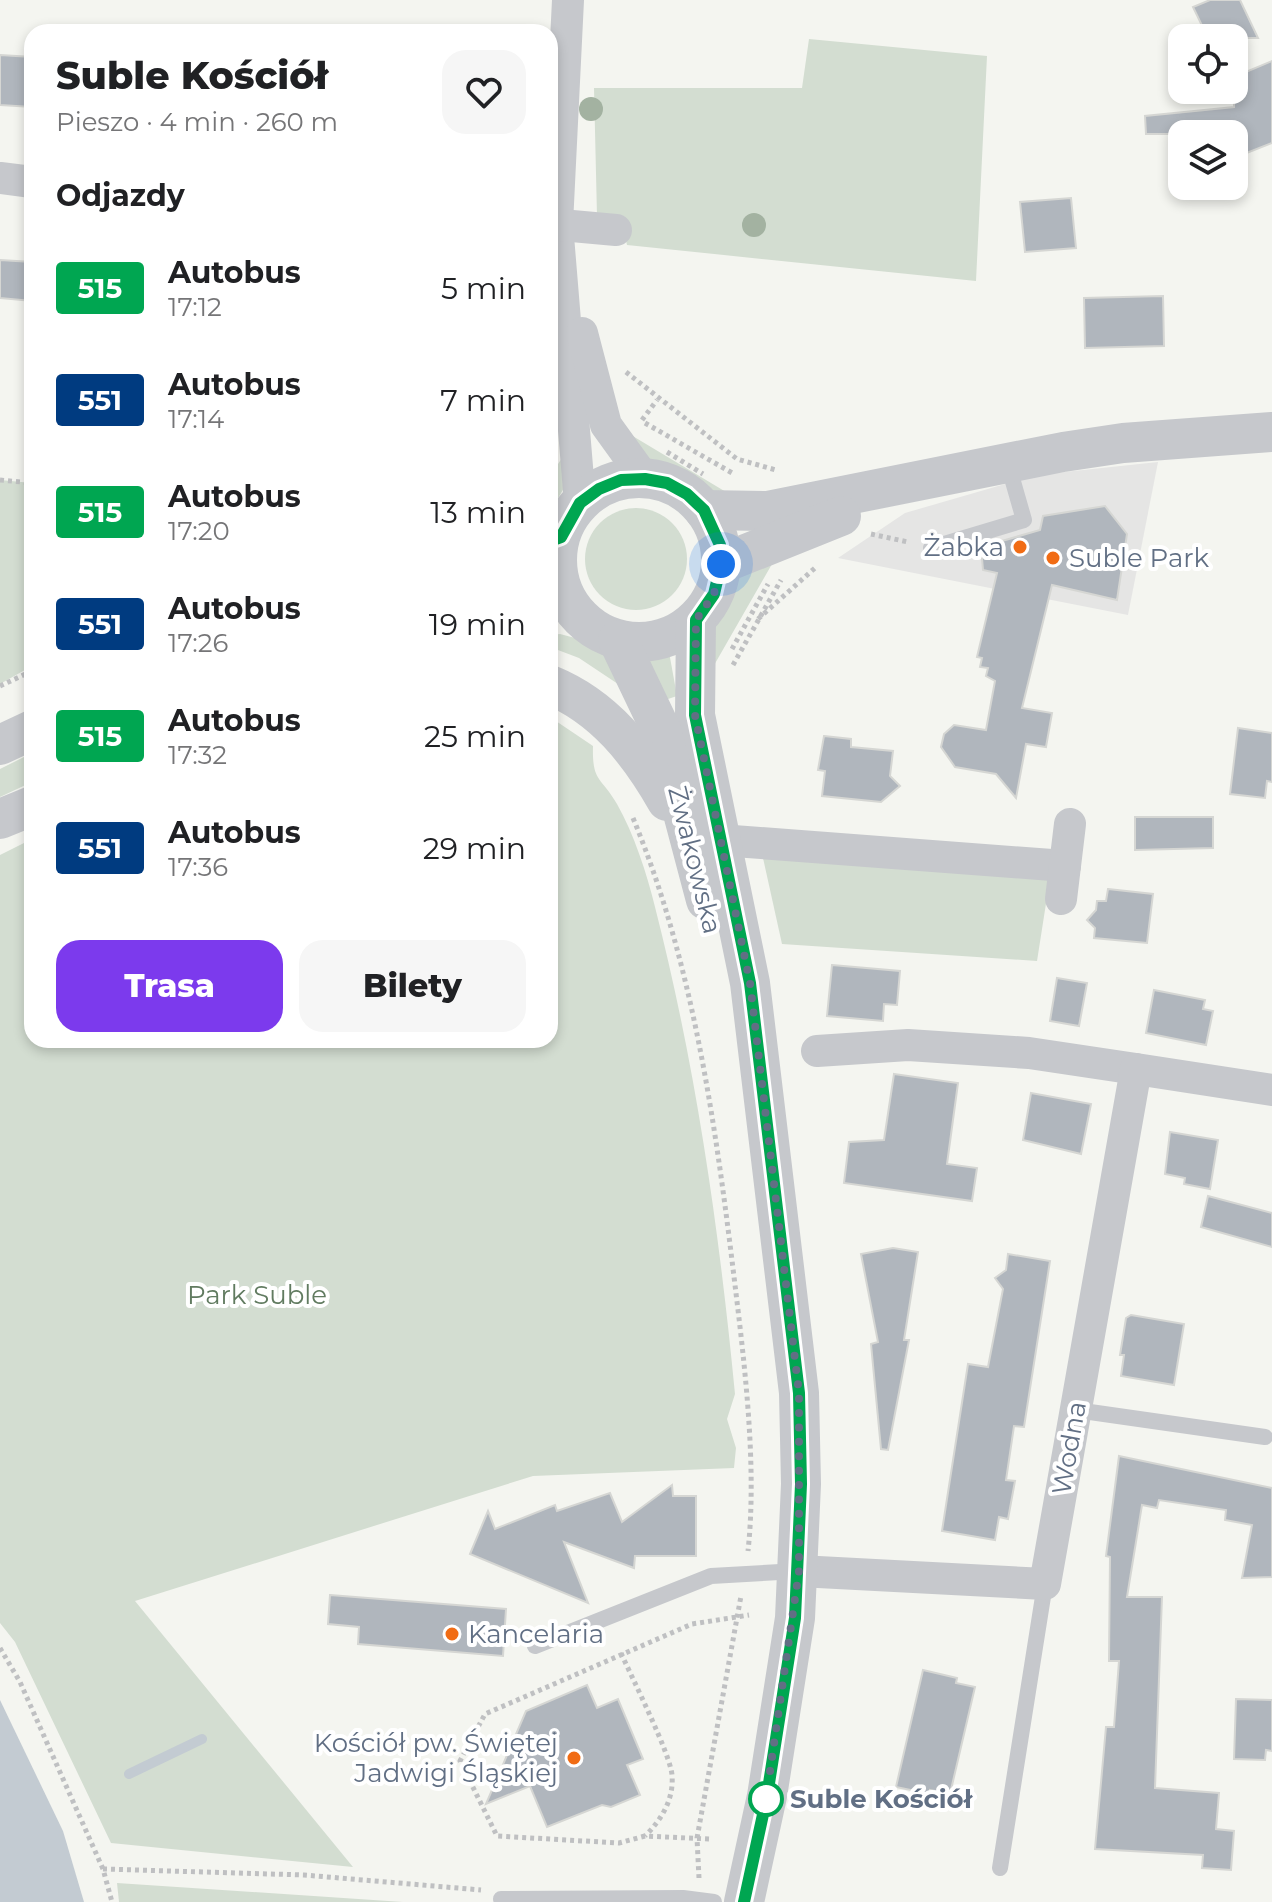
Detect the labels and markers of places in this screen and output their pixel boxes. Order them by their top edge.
place label: Żabka [923,531,1004,563]
marker: Żabka [1011,538,1029,556]
place label: Suble Park [1069,542,1209,574]
marker: Suble Park [1044,549,1062,567]
place label: Kancelaria [468,1618,604,1650]
marker: Kancelaria [443,1625,461,1643]
place label: Kościół pw. Świętej Jadwigi Śląskiej [314,1727,558,1789]
marker: Kościół pw. Świętej Jadwigi Śląskiej [565,1749,583,1767]
marker: Suble Kościół [749,1782,783,1816]
place label: Suble Kościół [790,1783,974,1815]

